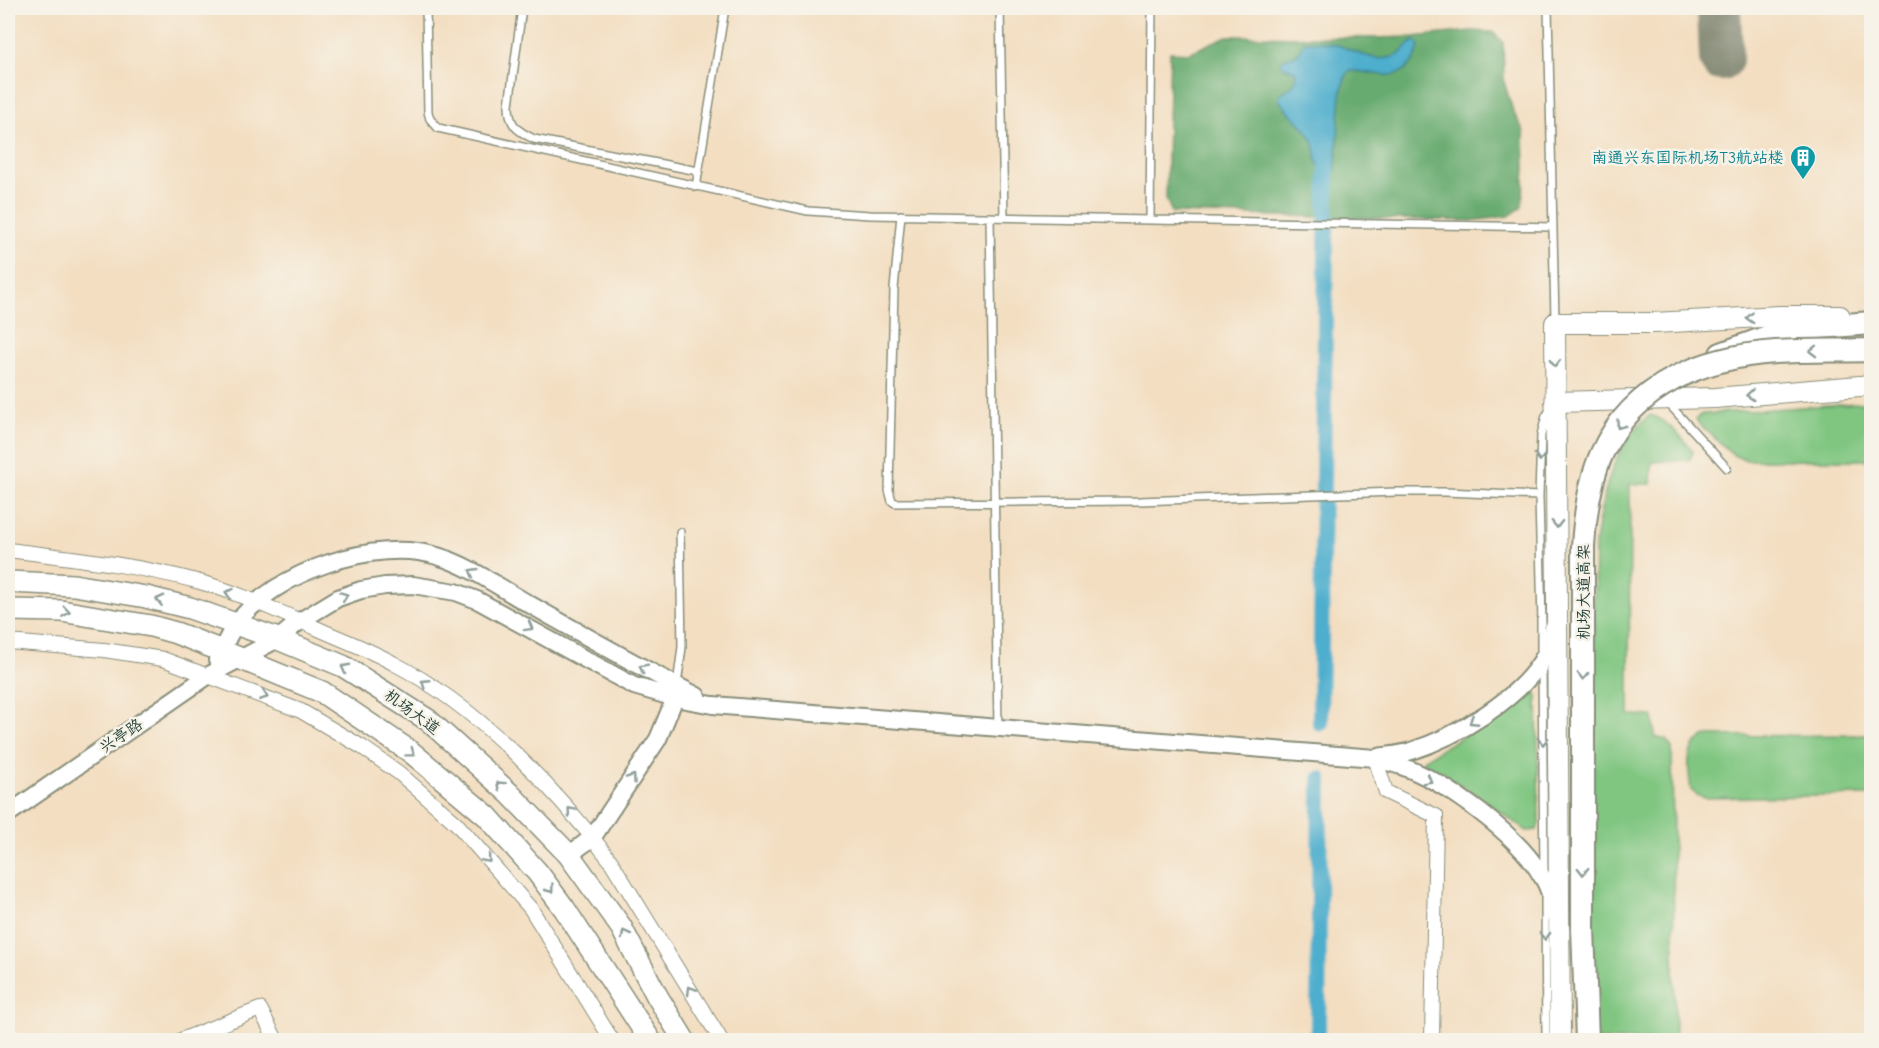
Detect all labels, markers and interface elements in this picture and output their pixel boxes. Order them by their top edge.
building icon: 南通兴东国际机场T3航站楼 [1788,143,1818,181]
place label: 南通兴东国际机场T3航站楼 [1592,149,1784,167]
one-way arrow [1746,311,1755,324]
one-way arrow [1809,345,1818,357]
one-way arrow [1549,358,1561,367]
one-way arrow [1746,388,1755,401]
one-way arrow [1616,419,1627,430]
one-way arrow [1534,453,1546,462]
one-way arrow [1550,519,1563,528]
street label: 机场大道高架 [1575,544,1593,640]
one-way arrow [469,568,479,580]
one-way arrow [224,587,235,600]
one-way arrow [338,591,349,604]
one-way arrow [155,595,165,608]
one-way arrow [61,606,70,618]
one-way arrow [523,620,533,631]
one-way arrow [341,664,352,675]
one-way arrow [638,664,649,676]
one-way arrow [1577,671,1589,680]
one-way arrow [421,678,431,690]
street label: 机场大道 [381,686,443,738]
one-way arrow [258,689,269,702]
one-way arrow [1468,714,1479,725]
street label: 兴亭路 [96,715,146,757]
one-way arrow [1536,737,1549,746]
one-way arrow [405,745,416,756]
one-way arrow [1422,773,1433,784]
one-way arrow [625,774,636,785]
one-way arrow [497,781,507,792]
one-way arrow [567,807,578,818]
one-way arrow [480,852,491,863]
one-way arrow [1577,866,1589,875]
one-way arrow [543,882,554,893]
one-way arrow [621,930,632,941]
one-way arrow [1539,932,1551,941]
one-way arrow [686,986,698,996]

